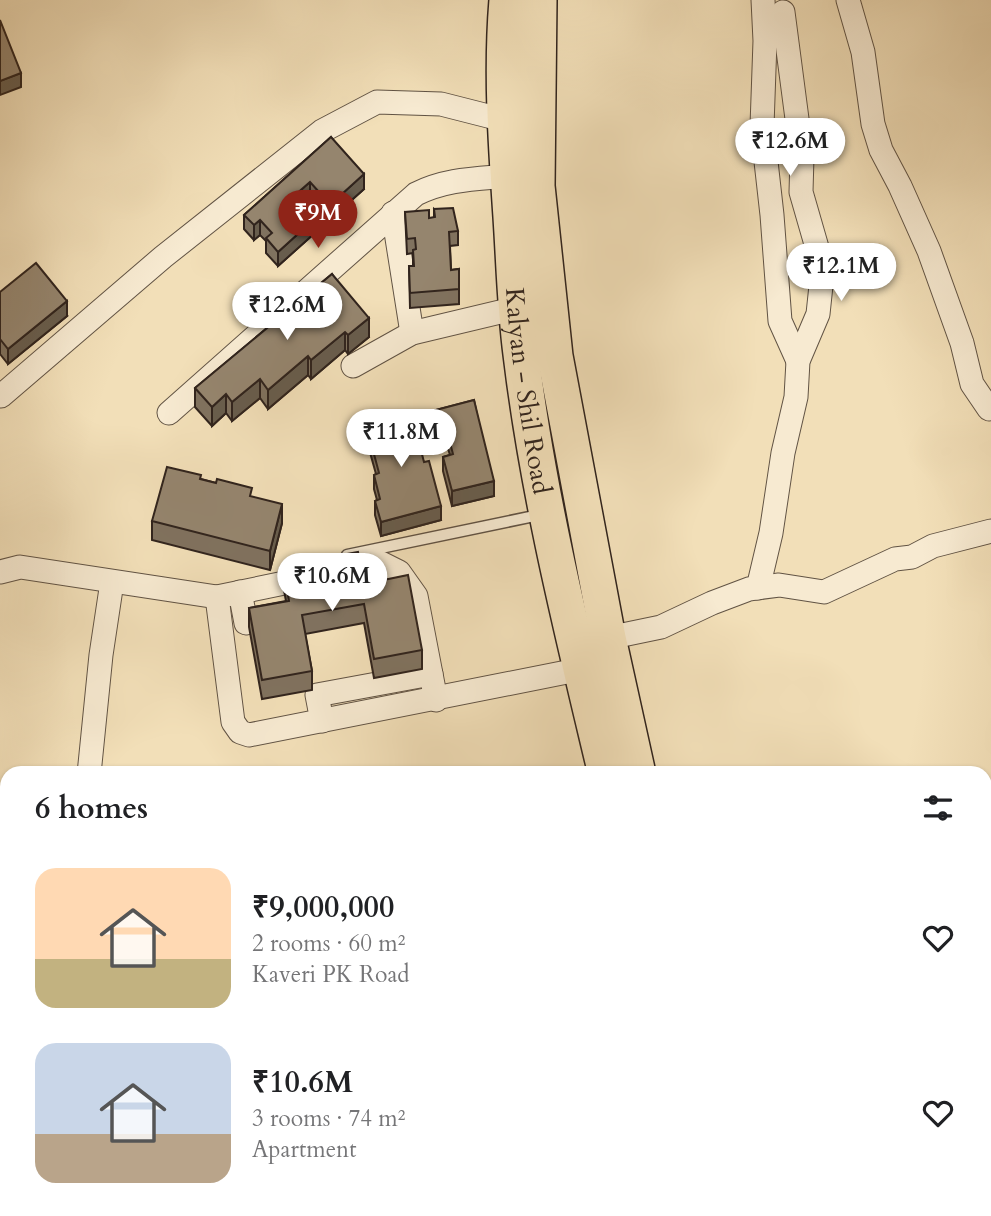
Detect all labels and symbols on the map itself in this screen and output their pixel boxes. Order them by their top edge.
pin: ₹12.6M [733,118,847,178]
pin: ₹9M [284,190,352,250]
pin: ₹12.1M [784,244,898,303]
pin: ₹12.6M [230,282,344,342]
street label: Kalyan - Shil Road [498,286,560,497]
pin: ₹11.8M [344,410,458,469]
pin: ₹10.6M [275,554,389,613]

